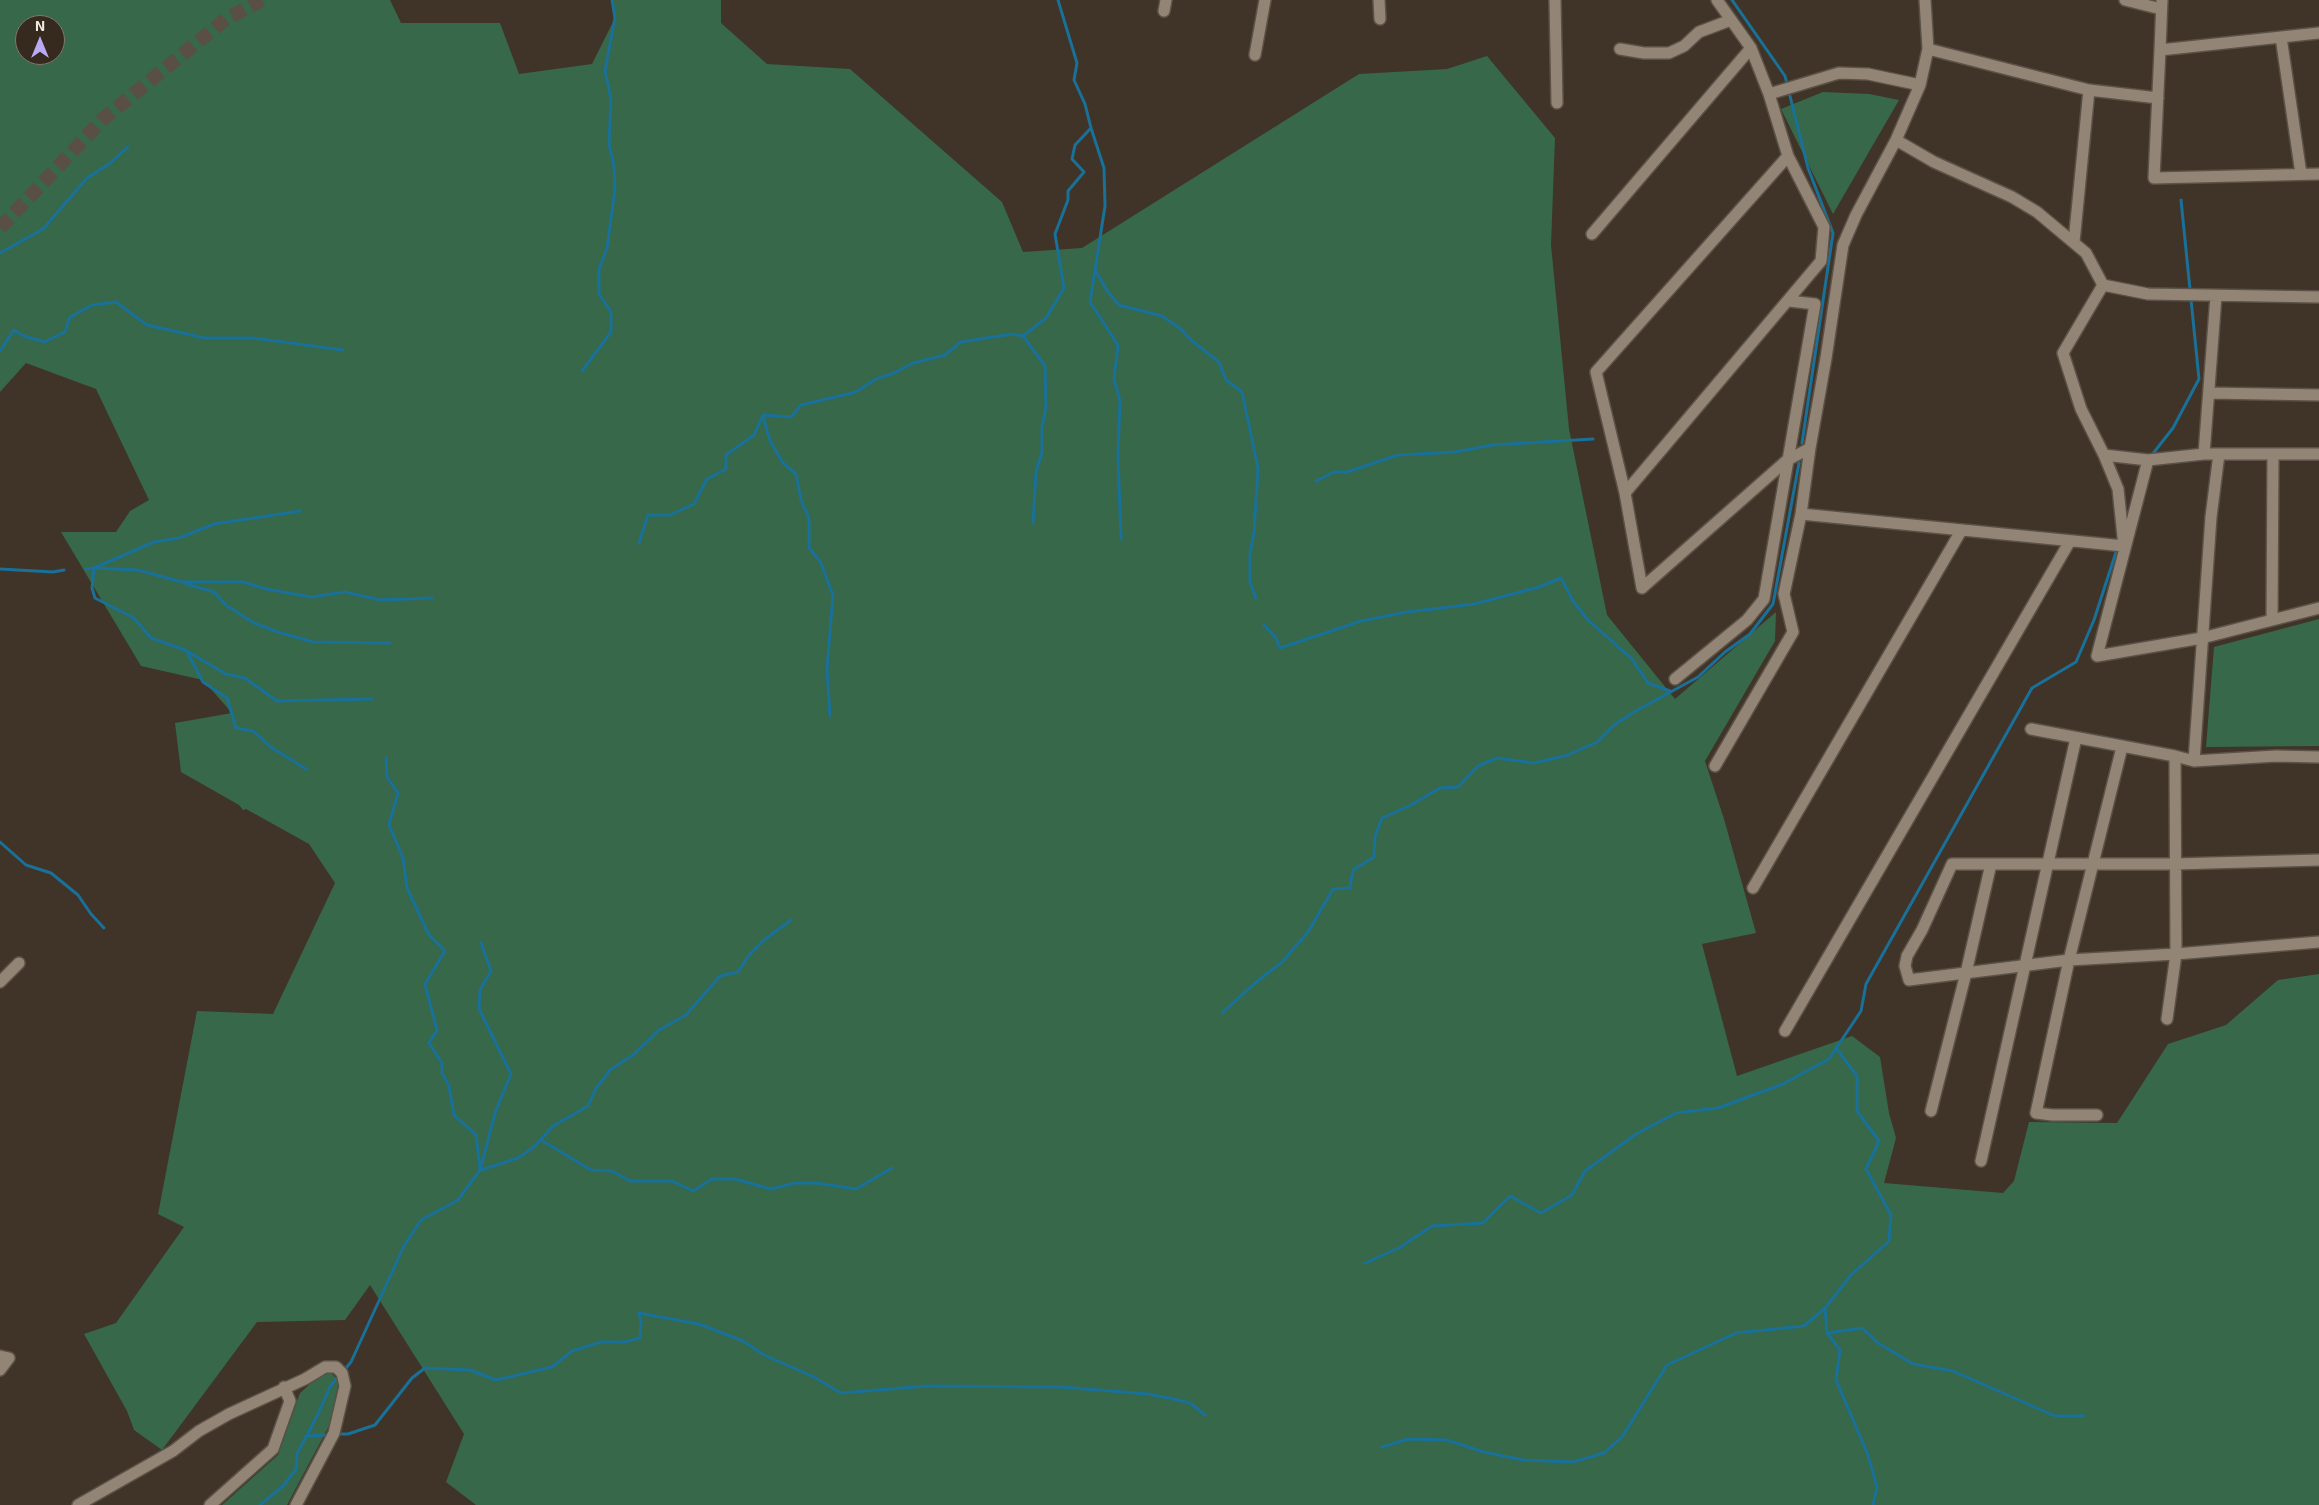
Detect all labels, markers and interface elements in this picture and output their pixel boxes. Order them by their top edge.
north arrow [15,15,65,65]
text: N [35,17,45,34]

